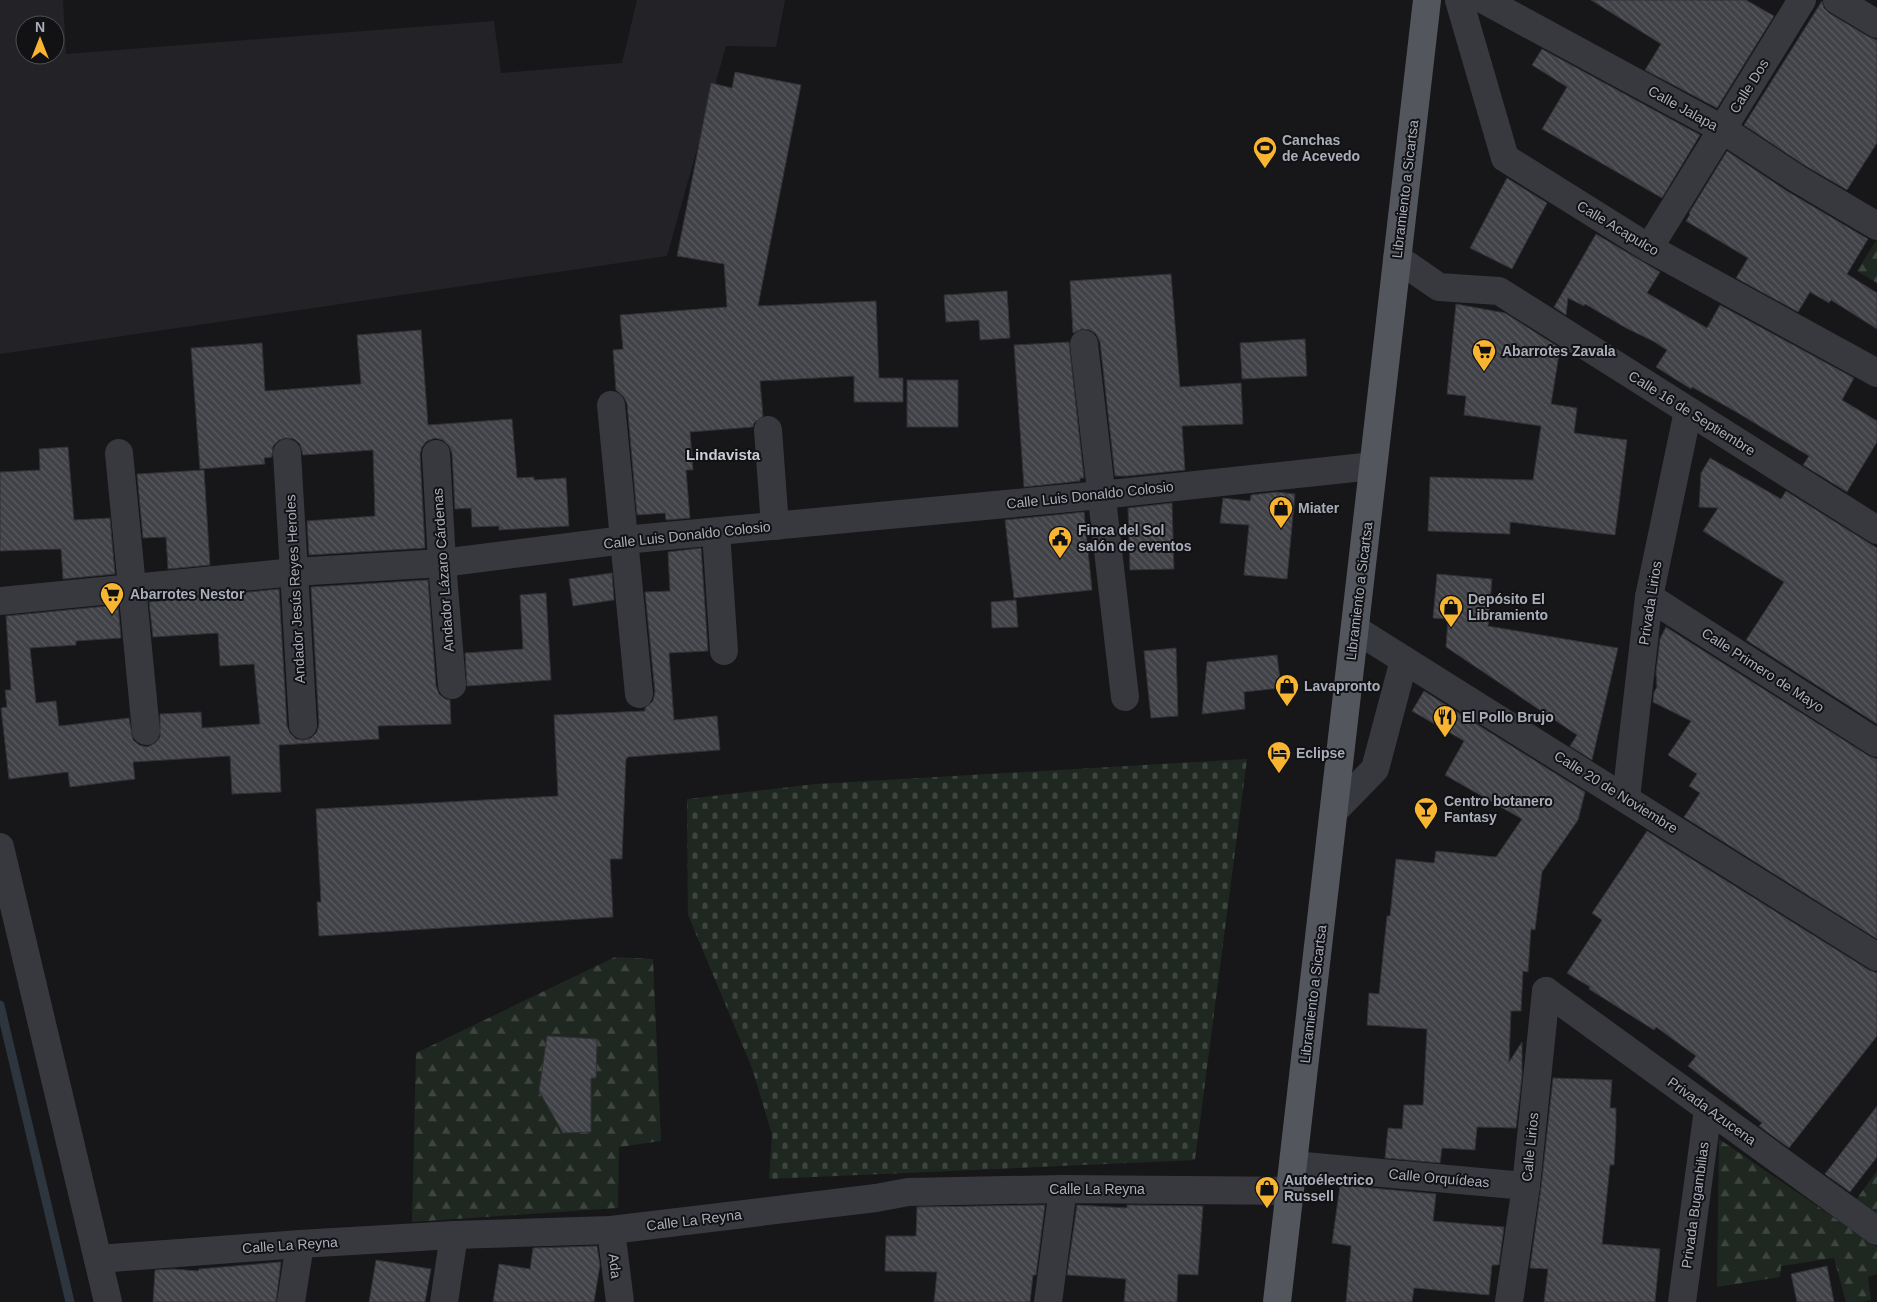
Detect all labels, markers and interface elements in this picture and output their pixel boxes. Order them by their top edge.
north arrow [15,15,65,65]
text: N [35,19,45,35]
street label: Calle Dos [1726,56,1772,116]
street label: Calle Jalapa [1645,82,1721,134]
street label: Libramiento a Sicartsa [1389,119,1421,259]
place label: Canchas de Acevedo [1282,132,1360,164]
sports icon: Canchas de Acevedo [1252,135,1278,169]
street label: Calle Acapulco [1574,197,1662,259]
supermarket icon: Abarrotes Zavala [1471,338,1497,372]
place label: Abarrotes Zavala [1502,343,1616,359]
street label: Calle 16 de Septiembre [1626,367,1758,459]
district label: Lindavista [686,446,761,463]
street label: Calle Luis Donaldo Colosio [1006,478,1175,512]
street label: Andador Lázaro Cárdenas [429,488,457,652]
street label: Andador Jesús Reyes Heroles [282,494,308,684]
shop icon: Miater [1268,495,1294,529]
place label: Miater [1298,500,1340,516]
street label: Calle Luis Donaldo Colosio [603,518,772,552]
street label: Libramiento a Sicartsa [1343,521,1375,661]
place label: Finca del Sol salón de eventos [1078,522,1192,554]
public building icon: Finca del Sol salón de eventos [1047,525,1073,559]
street label: Privada Lirios [1635,560,1665,646]
supermarket icon: Abarrotes Nestor [99,581,125,615]
place label: Abarrotes Nestor [130,586,245,602]
place label: Depósito El Libramiento [1468,591,1548,623]
shop icon: Depósito El Libramiento [1438,594,1464,628]
street label: Calle Primero de Mayo [1699,625,1827,716]
shop icon: Lavapronto [1274,673,1300,707]
place label: Lavapronto [1304,678,1380,694]
restaurant icon: El Pollo Brujo [1432,704,1458,738]
place label: El Pollo Brujo [1462,709,1554,725]
hotel icon: Eclipse [1266,740,1292,774]
place label: Eclipse [1296,745,1345,761]
street label: Calle 20 de Noviembre [1551,747,1681,837]
place label: Centro botanero Fantasy [1444,793,1553,825]
bar icon: Centro botanero Fantasy [1413,796,1439,830]
street label: Libramiento a Sicartsa [1297,924,1329,1064]
street label: Privada Azucena [1665,1074,1759,1148]
street label: Calle Lirios [1518,1112,1542,1182]
street label: Privada Bugambilias [1678,1141,1712,1269]
street label: Calle Orquídeas [1388,1166,1490,1190]
place label: Autoélectrico Russell [1284,1172,1373,1204]
shop icon: Autoélectrico Russell [1254,1175,1280,1209]
street label: Calle La Reyna [1049,1181,1145,1197]
street label: Calle La Reyna [646,1206,743,1234]
street label: Calle La Reyna [242,1234,339,1256]
street label: Ada [606,1253,624,1280]

